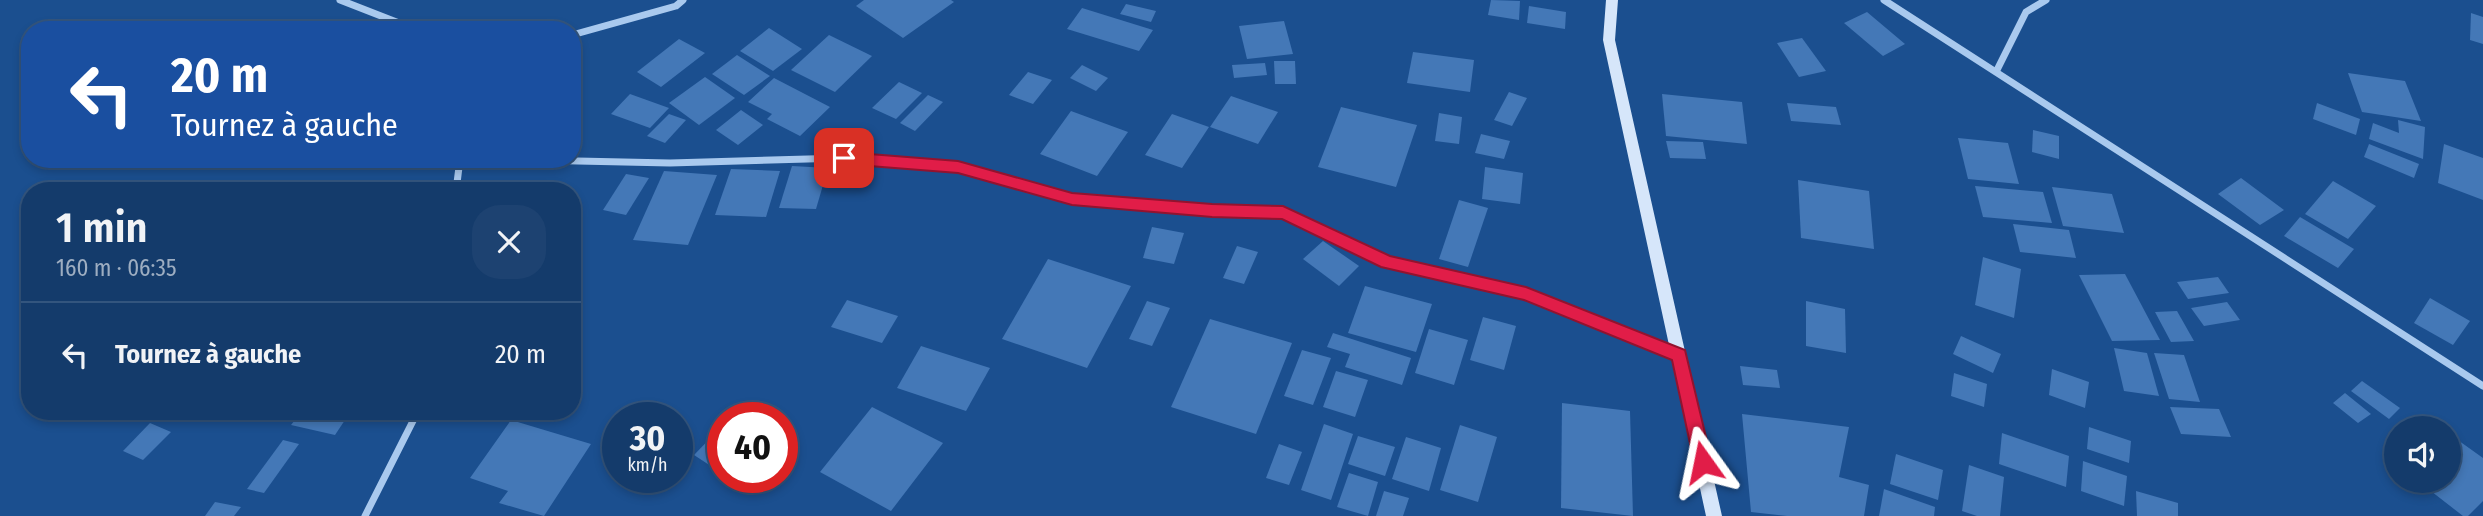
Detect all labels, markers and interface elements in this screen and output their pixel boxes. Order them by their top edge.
text: 20 m [171,46,268,105]
icon: left [56,49,147,140]
text: Tournez à gauche [171,106,398,144]
pin [814,128,874,188]
icon: arrive [825,139,863,177]
text: 1 min [56,203,147,253]
button: close [472,205,546,279]
text: 160 m · 06:35 [56,254,177,282]
icon: left [56,336,94,374]
text: Tournez à gauche [115,339,301,370]
text: 20 m [495,339,546,370]
speed limit sign: 40 [707,402,798,493]
map controls [2384,416,2461,493]
button: sound [2384,416,2461,493]
text: 30 [630,417,665,459]
position arrow [1666,425,1740,499]
text: km/h [627,454,668,476]

